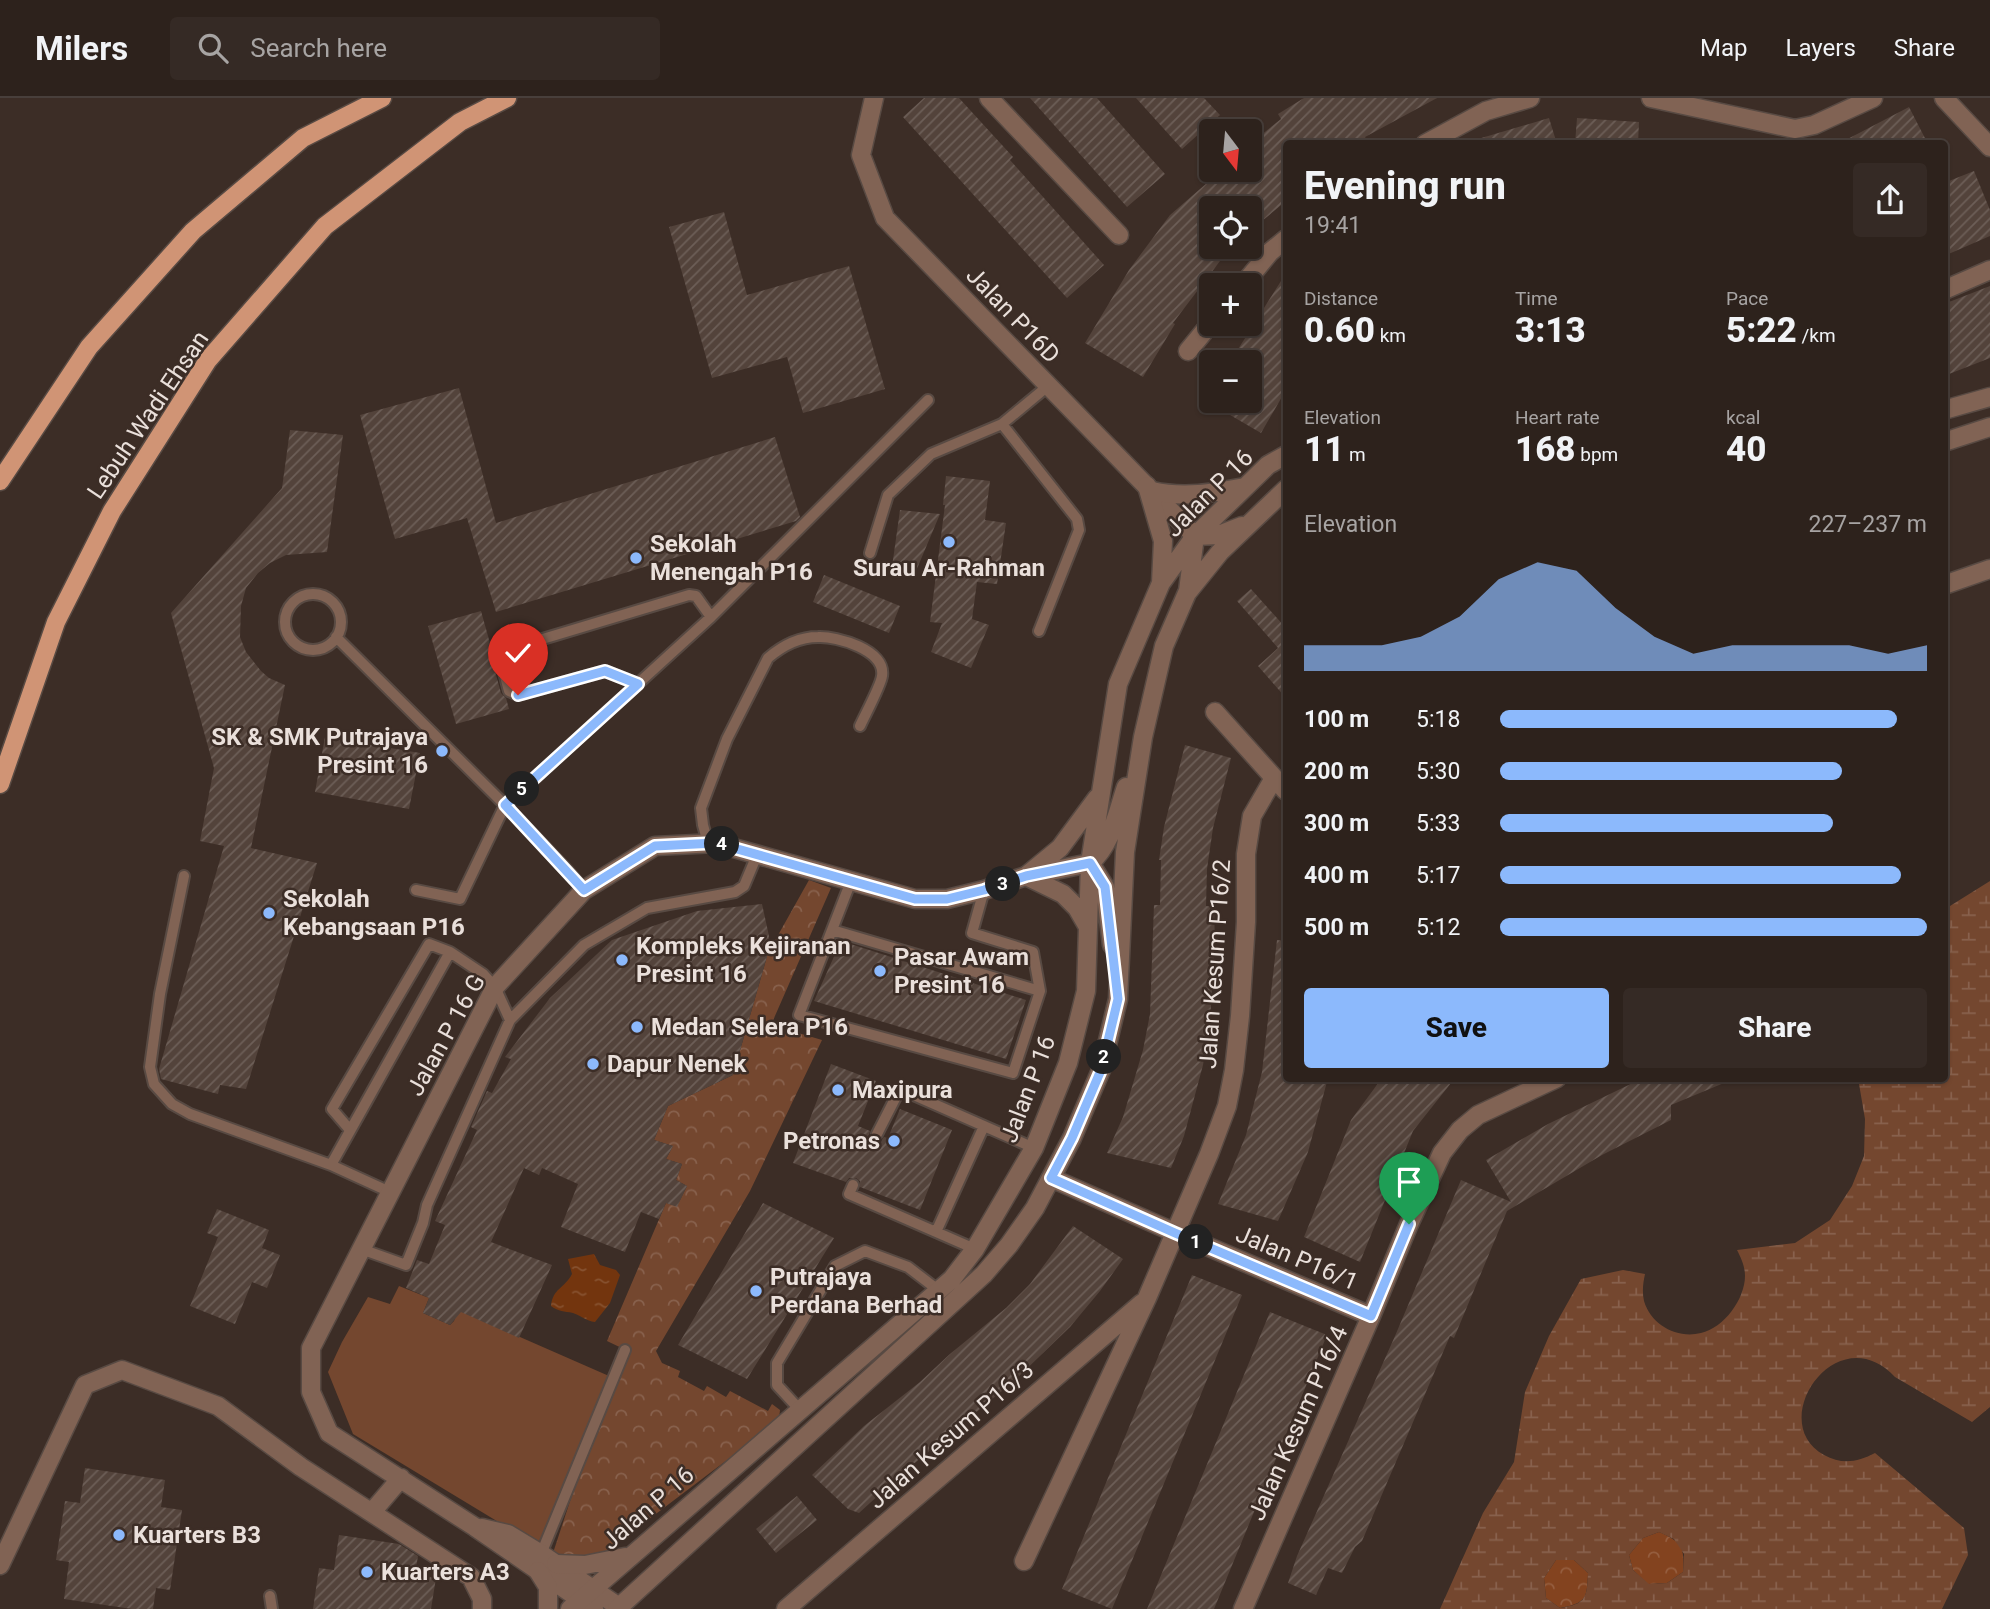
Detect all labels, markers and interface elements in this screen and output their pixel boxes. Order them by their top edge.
search box [170,17,660,80]
text: Milers [35,29,128,68]
icon: search [194,29,232,67]
text: Search here [250,33,387,63]
text: Map [1700,34,1748,62]
text: Layers [1786,34,1856,62]
text: Share [1894,34,1955,62]
north arrow [1199,119,1262,182]
map controls [1199,119,1262,413]
button: share [1853,163,1927,237]
text: Evening run [1304,164,1506,208]
button: locate [1199,196,1262,259]
text: 19:41 [1304,212,1361,239]
street label: Jalan P16D [960,261,1066,369]
button: + [1199,273,1262,336]
text: Distance [1304,287,1378,310]
text: Time [1515,287,1558,310]
text: Pace [1726,287,1768,310]
text: 0.60 [1304,310,1375,351]
text: 3:13 [1515,310,1586,351]
text: 5:22 [1726,310,1797,351]
text: km [1375,324,1406,347]
text: /km [1797,324,1836,347]
street label: Lebuh Wadi Ehsan [81,326,215,504]
button: − [1199,350,1262,413]
text: Elevation [1304,406,1381,429]
text: Heart rate [1515,406,1600,429]
text: kcal [1726,406,1760,429]
text: 11 [1304,429,1344,470]
text: 168 [1515,429,1576,470]
text: 40 [1726,429,1766,470]
street label: Jalan P 16 [1159,443,1259,543]
text: m [1344,443,1366,466]
text: bpm [1576,443,1618,466]
text: Elevation [1304,511,1397,538]
text: 227–237 m [1808,511,1927,538]
place label: Sekolah Menengah P16 [650,530,813,586]
marker: Surau Ar-Rahman [941,534,957,550]
marker: Sekolah Menengah P16 [628,550,644,566]
place label: Surau Ar-Rahman [853,554,1045,582]
pin [488,623,548,695]
icon: check [499,634,537,672]
text: 100 m [1304,706,1369,733]
text: 5:18 [1416,706,1460,733]
place label: SK & SMK Putrajaya Presint 16 [211,723,428,779]
marker: SK & SMK Putrajaya Presint 16 [434,743,450,759]
text: 200 m [1304,758,1369,785]
text: 5:30 [1416,758,1460,785]
pin: 5 [504,772,540,806]
text: 5 [516,777,527,800]
text: 300 m [1304,810,1369,837]
text: 5:33 [1416,810,1460,837]
pin: 4 [704,826,740,862]
text: 4 [716,832,727,855]
street label: Jalan Kesum P16/2 [1194,858,1236,1070]
text: 400 m [1304,862,1369,889]
text: 5:17 [1416,862,1460,889]
pin: 3 [986,866,1020,902]
text: 3 [997,872,1008,895]
place label: Sekolah Kebangsaan P16 [283,885,465,941]
marker: Sekolah Kebangsaan P16 [261,905,277,921]
text: 500 m [1304,914,1369,941]
text: 5:12 [1416,914,1460,941]
place label: Kompleks Kejiranan Presint 16 [636,932,851,988]
place label: Pasar Awam Presint 16 [894,943,1029,999]
marker: Kompleks Kejiranan Presint 16 [614,952,630,968]
marker: Pasar Awam Presint 16 [872,963,888,979]
street label: Jalan P 16 G [401,969,491,1101]
button: Save [1304,988,1609,1068]
button: Share [1623,988,1927,1068]
place label: Medan Selera P16 [651,1013,848,1041]
marker: Medan Selera P16 [629,1019,645,1035]
street label: Jalan P 16 [995,1031,1061,1147]
pin: 2 [1086,1040,1122,1074]
text: 2 [1098,1045,1109,1068]
place label: Dapur Nenek [607,1050,747,1078]
marker: Dapur Nenek [585,1056,601,1072]
place label: Maxipura [852,1076,953,1104]
marker: Maxipura [830,1082,846,1098]
place label: Petronas [783,1127,880,1155]
marker: Petronas [886,1133,902,1149]
pin [1379,1152,1439,1224]
icon: arrive [1390,1163,1428,1201]
street label: Jalan P16/1 [1232,1220,1362,1296]
pin: 1 [1178,1224,1214,1260]
text: 1 [1190,1230,1201,1253]
place label: Putrajaya Perdana Berhad [770,1263,942,1319]
marker: Putrajaya Perdana Berhad [748,1283,764,1299]
street label: Jalan Kesum P16/4 [1243,1321,1353,1525]
street label: Jalan Kesum P16/3 [863,1356,1039,1514]
street label: Jalan P 16 [596,1461,700,1555]
place label: Kuarters B3 [133,1521,261,1549]
marker: Kuarters B3 [111,1527,127,1543]
place label: Kuarters A3 [381,1558,510,1586]
marker: Kuarters A3 [359,1564,375,1580]

